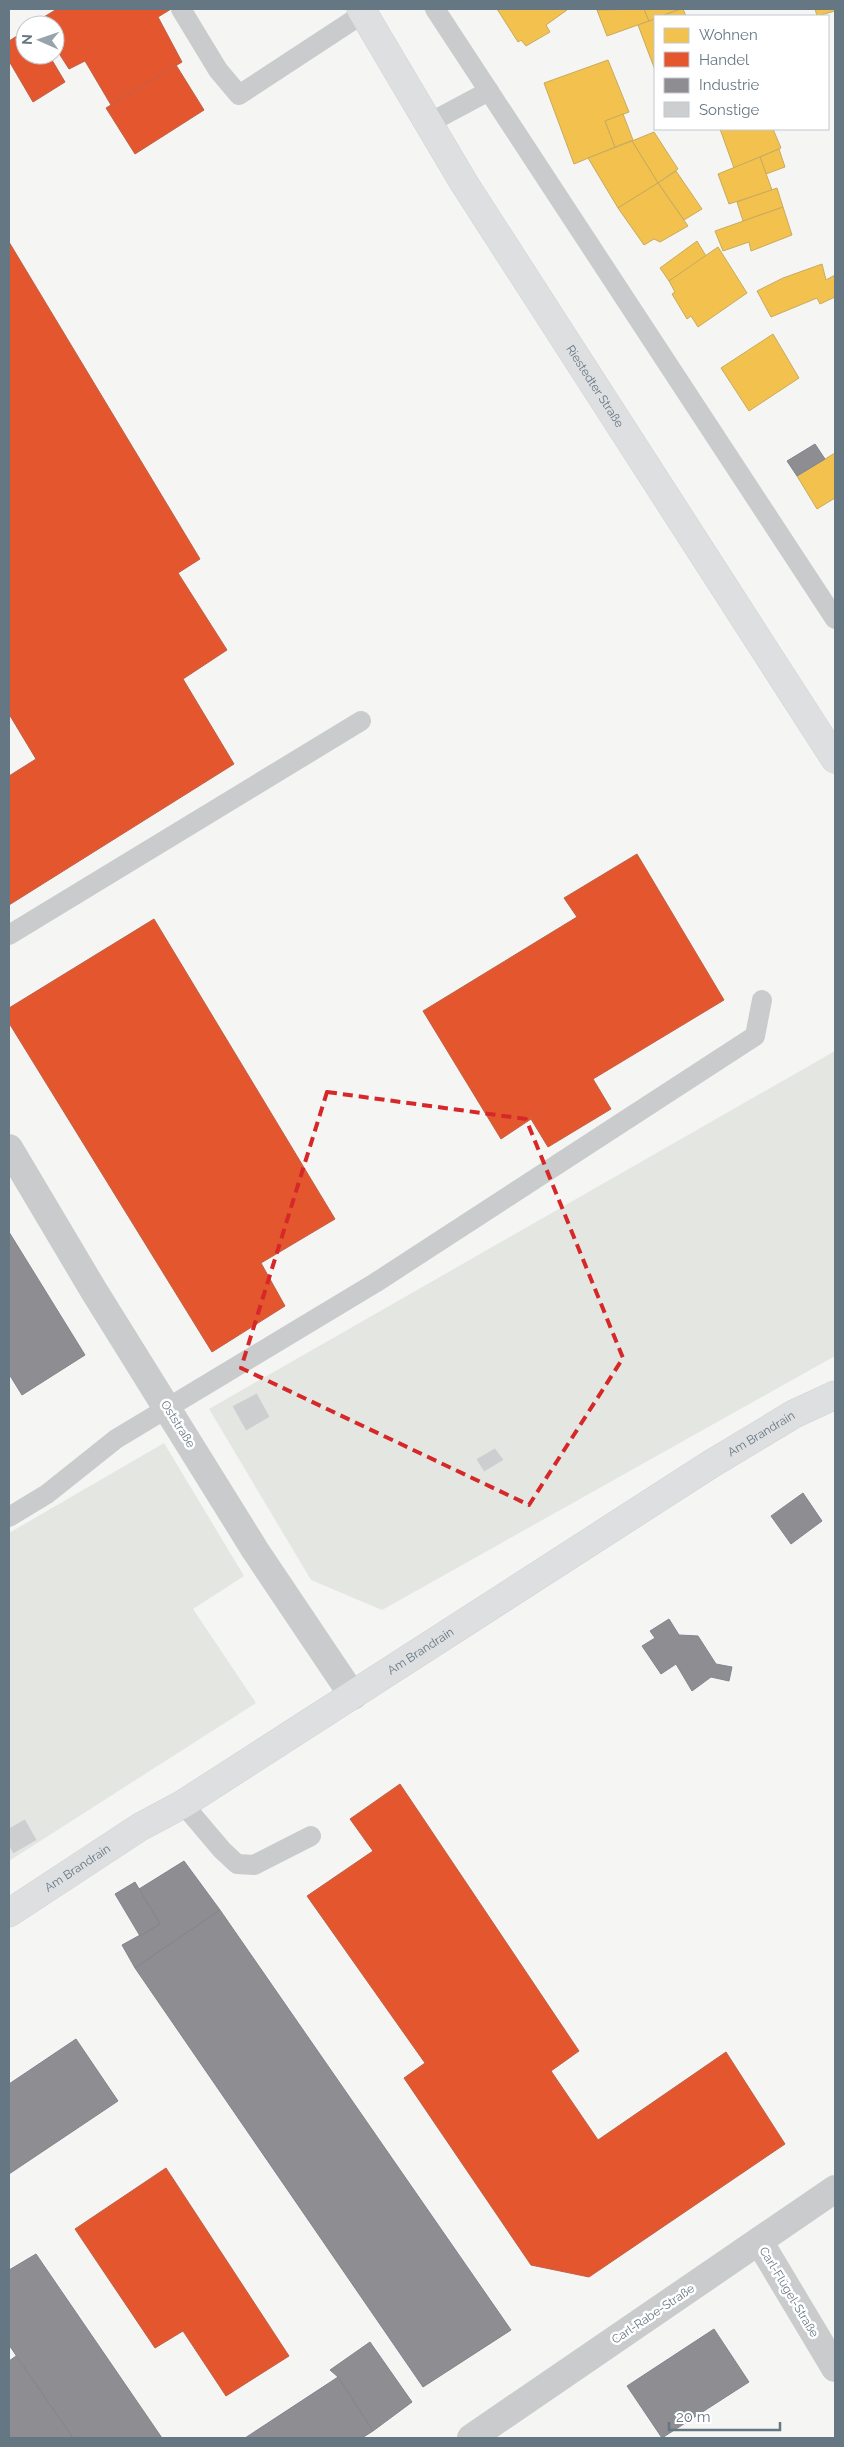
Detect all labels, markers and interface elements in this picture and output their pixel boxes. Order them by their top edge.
north arrow [15,15,65,65]
legend [654,15,829,130]
text: Wohnen [699,26,758,44]
text: N [19,34,35,45]
text: Handel [699,51,750,69]
text: Industrie [699,76,760,94]
text: Sonstige [699,101,760,119]
street label: Riestedter Straße [563,342,627,430]
street label: Oststraße [158,1398,198,1450]
street label: Am Brandrain [725,1408,797,1459]
street label: Am Brandrain [385,1625,456,1677]
street label: Am Brandrain [42,1841,113,1895]
street label: Carl-Flügel-Straße [757,2244,821,2340]
street label: Carl-Rabe-Straße [609,2281,697,2347]
scale bar [669,2400,780,2432]
text: 20 m [676,2408,711,2426]

